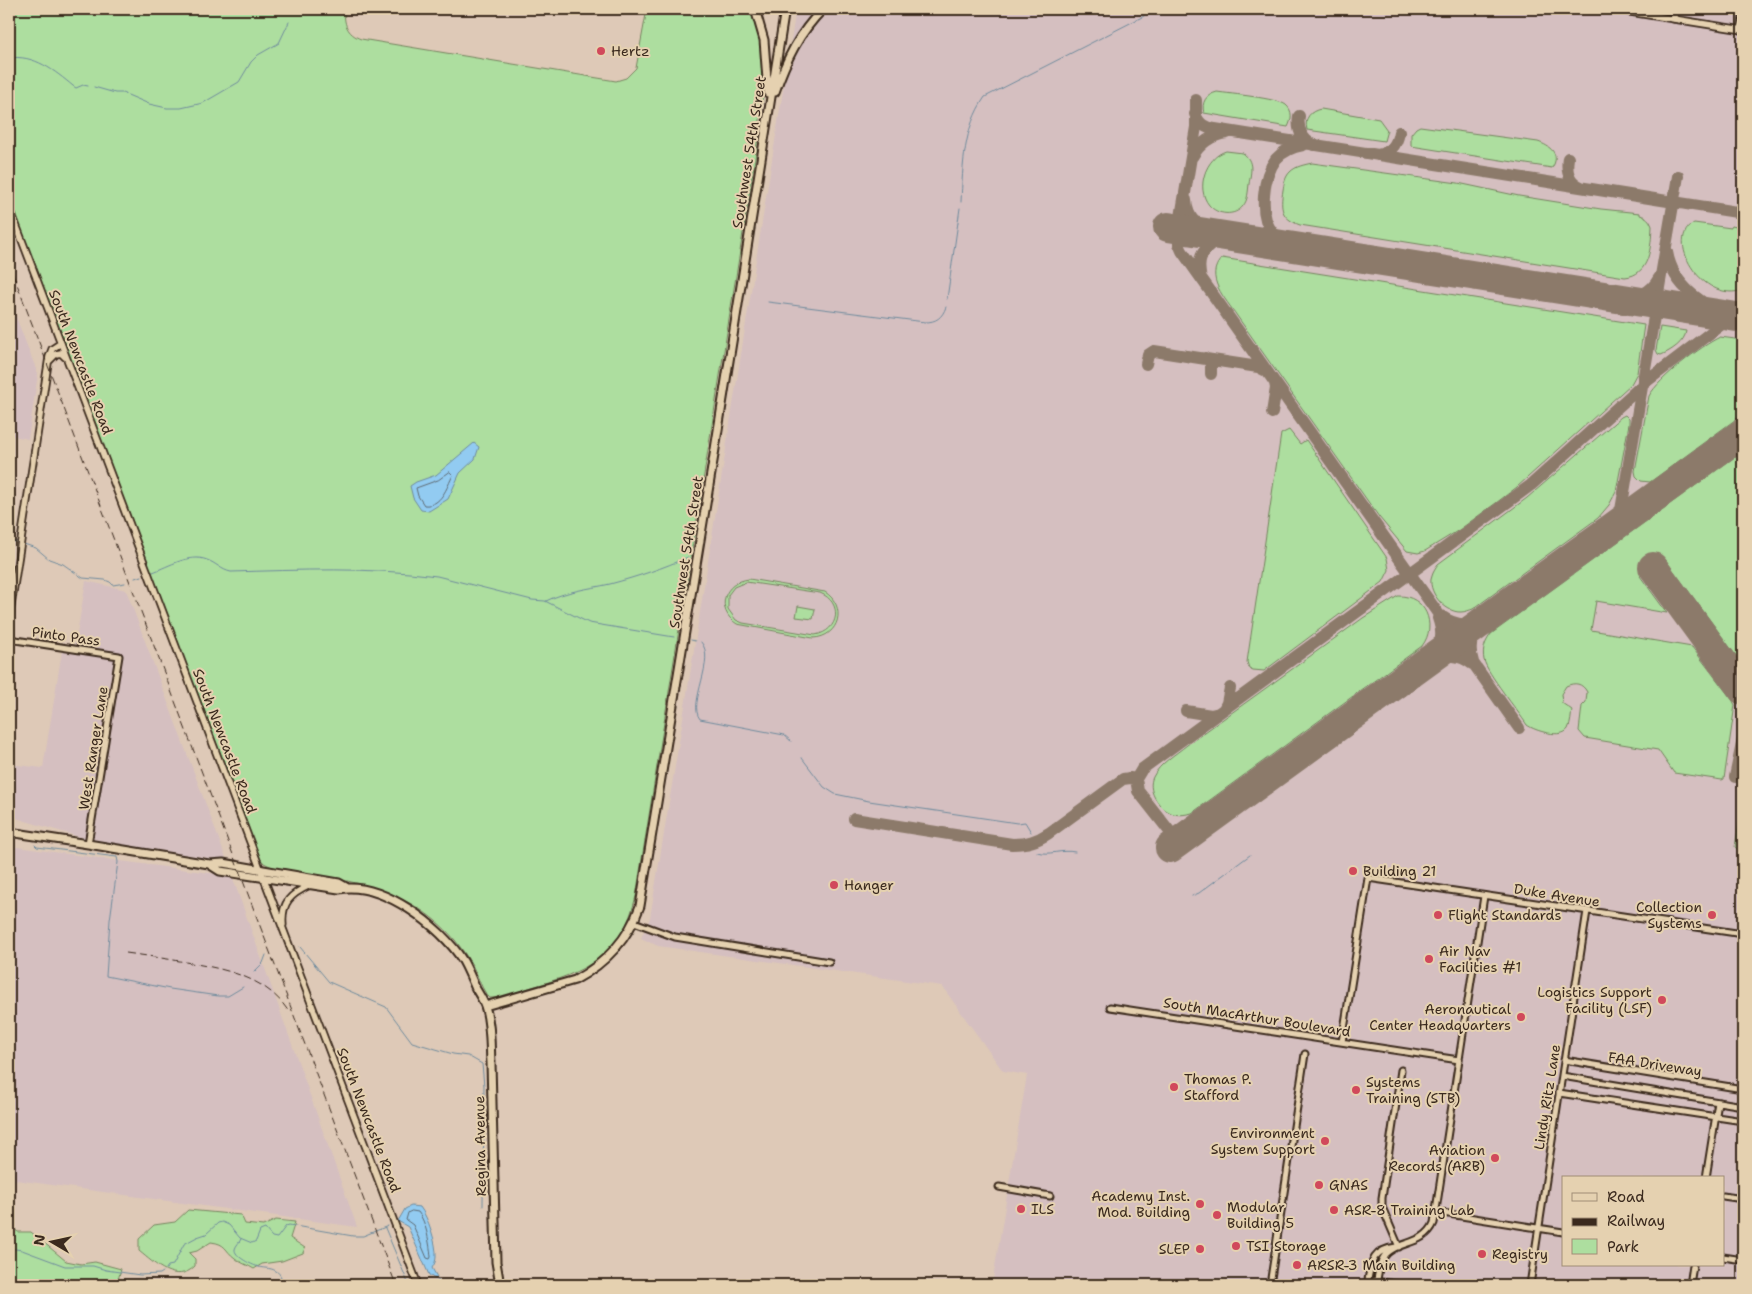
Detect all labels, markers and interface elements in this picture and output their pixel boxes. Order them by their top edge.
place label: Hertz [611,42,649,60]
marker: Hertz [595,45,607,57]
street label: Southwest 54th Street [728,74,770,230]
street label: South Newcastle Road [45,287,117,437]
street label: Southwest 54th Street [665,474,707,630]
street label: Pinto Pass [31,622,101,650]
street label: South Newcastle Road [189,666,261,816]
street label: West Ranger Lane [74,685,112,811]
place label: Building 21 [1363,862,1436,880]
marker: Building 21 [1347,865,1359,877]
place label: Hanger [844,876,894,894]
marker: Hanger [828,879,840,891]
street label: Duke Avenue [1513,879,1601,911]
place label: Collection Systems [1636,898,1702,932]
place label: Flight Standards [1448,906,1561,924]
marker: Flight Standards [1432,909,1444,921]
marker: Collection Systems [1706,909,1718,921]
place label: Air Nav Facilities #1 [1439,942,1521,976]
marker: Air Nav Facilities #1 [1423,953,1435,965]
place label: Logistics Support Facility (LSF) [1537,983,1652,1017]
street label: South MacArthur Boulevard [1162,993,1352,1041]
marker: Logistics Support Facility (LSF) [1656,994,1668,1006]
place label: Aeronautical Center Headquarters [1369,1000,1512,1034]
marker: Aeronautical Center Headquarters [1515,1011,1527,1023]
street label: Lindy Ritz Lane [1530,1043,1564,1151]
street label: South Newcastle Road [333,1045,405,1195]
street label: FAA Driveway [1607,1048,1703,1080]
place label: Thomas P. Stafford [1184,1070,1252,1104]
place label: Systems Training (STB) [1366,1073,1460,1107]
marker: Thomas P. Stafford [1168,1081,1180,1093]
marker: Systems Training (STB) [1350,1084,1362,1096]
street label: Regina Avenue [470,1095,490,1196]
place label: Environment System Support [1211,1124,1315,1158]
marker: Environment System Support [1319,1135,1331,1147]
place label: Aviation Records (ARB) [1388,1141,1485,1175]
marker: Aviation Records (ARB) [1489,1152,1501,1164]
place label: GNAS [1329,1176,1368,1194]
legend [1562,1176,1724,1266]
marker: GNAS [1313,1179,1325,1191]
place label: Academy Inst. Mod. Building [1091,1187,1190,1221]
text: Road [1607,1187,1645,1207]
marker: Academy Inst. Mod. Building [1194,1198,1206,1210]
place label: Modular Building 5 [1227,1198,1294,1232]
place label: ILS [1031,1200,1054,1218]
place label: ASR-8 Training Lab [1344,1201,1474,1219]
marker: ILS [1015,1203,1027,1215]
marker: ASR-8 Training Lab [1328,1204,1340,1216]
marker: Modular Building 5 [1211,1209,1223,1221]
text: Railway [1607,1211,1665,1231]
north arrow [28,1216,78,1266]
text: N [29,1233,49,1247]
place label: TSI Storage [1246,1237,1326,1255]
text: Park [1607,1237,1639,1257]
place label: SLEP [1159,1240,1190,1258]
marker: TSI Storage [1230,1240,1242,1252]
marker: SLEP [1194,1243,1206,1255]
place label: Registry [1492,1245,1548,1263]
marker: Registry [1476,1248,1488,1260]
place label: ARSR-3 Main Building [1307,1256,1455,1274]
marker: ARSR-3 Main Building [1291,1259,1303,1271]

